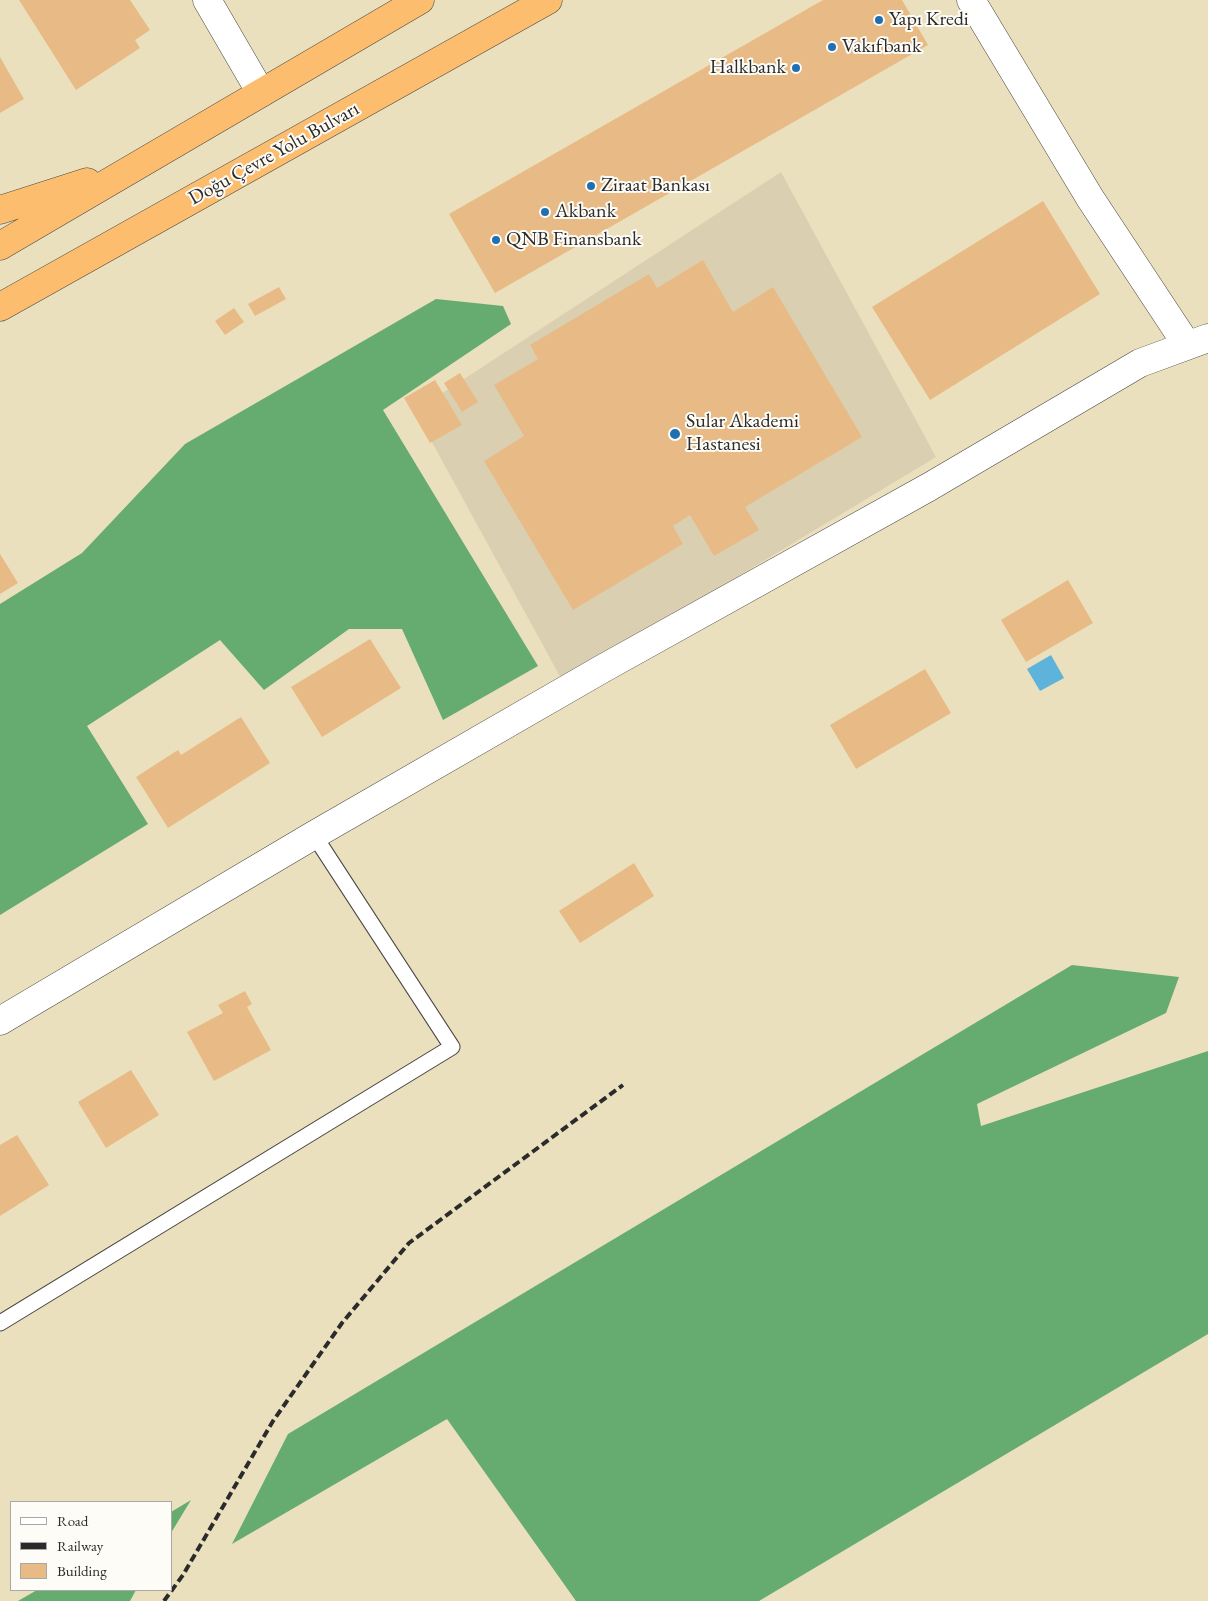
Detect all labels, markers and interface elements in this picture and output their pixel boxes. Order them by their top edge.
place label: Yapı Kredi [889,8,969,32]
marker: Yapı Kredi [873,14,885,26]
place label: Vakıfbank [842,35,921,59]
marker: Vakıfbank [826,41,838,53]
place label: Halkbank [710,56,786,80]
marker: Halkbank [790,62,802,74]
street label: Doğu Çevre Yolu Bulvarı [185,97,363,211]
place label: Ziraat Bankası [601,174,710,198]
marker: Ziraat Bankası [585,180,597,192]
place label: Akbank [555,200,616,224]
marker: Akbank [539,206,551,218]
place label: QNB Finansbank [506,228,641,252]
marker: QNB Finansbank [490,234,502,246]
place label: Sular Akademi Hastanesi [686,410,799,457]
marker: Sular Akademi Hastanesi [668,427,682,441]
legend [10,1501,172,1591]
text: Road [57,1511,88,1530]
text: Railway [57,1536,103,1555]
text: Building [57,1561,107,1580]

